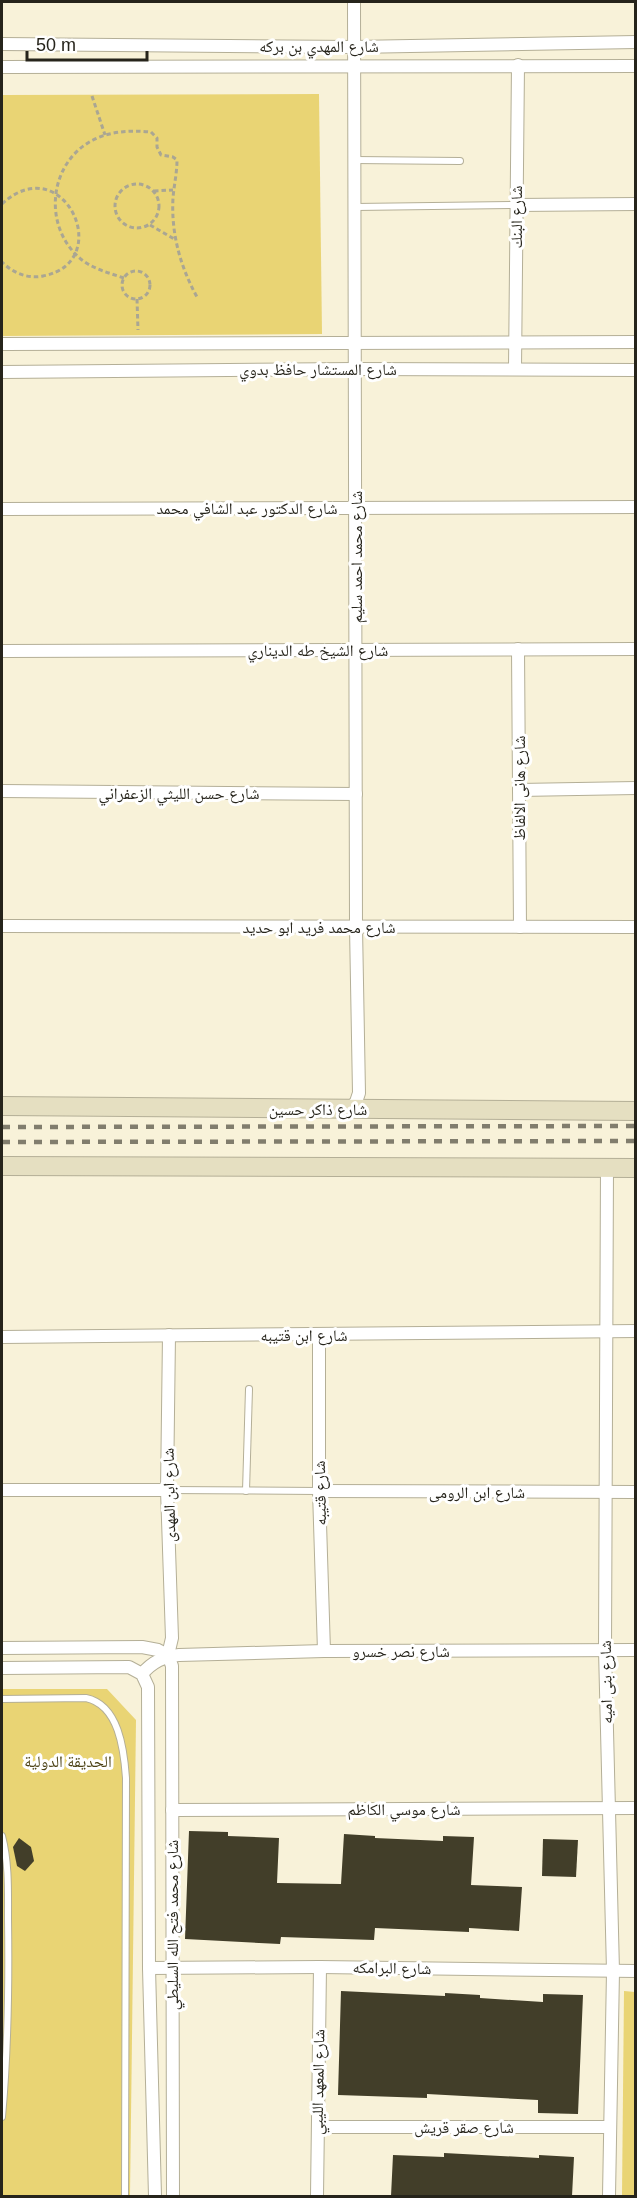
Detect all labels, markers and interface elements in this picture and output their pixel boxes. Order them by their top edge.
scale bar [27,24,147,62]
text: 50 m [36,35,76,55]
street label: شارع المهدي بن بركه [259,38,379,59]
street label: شارع البنك [508,185,527,249]
street label: شارع المستشار حافظ بدوي [239,361,397,382]
street label: شارع محمد احمد سليم [348,491,367,623]
street label: شارع الدكتور عبد الشافي محمد [156,500,338,521]
street label: شارع الشيخ طه الديناري [248,642,388,663]
street label: شارع هانى الالفاظ [511,736,530,840]
street label: شارع حسن الليثي الزعفراني [98,785,260,806]
street label: شارع محمد فريد ابو حديد [242,919,396,938]
street label: شارع ذاكر حسين [269,1101,367,1120]
street label: شارع ابن قتيبه [260,1327,348,1346]
street label: شارع ابن المهدى [160,1448,180,1542]
street label: شارع قتيبه [311,1460,331,1526]
street label: شارع ابن الرومى [429,1484,525,1503]
street label: شارع بنى اميه [597,1640,617,1724]
street label: شارع نصر خسرو [352,1643,450,1662]
park label: الحديقة الدولية [24,1753,112,1771]
street label: شارع موسي الكاظم [347,1801,461,1822]
street label: شارع محمد فتح الله السليطي [164,1840,185,2010]
street label: شارع البرامكه [352,1959,432,1979]
street label: شارع المعهد الليبي [309,2029,331,2135]
street label: شارع صقر قريش [414,2119,514,2138]

